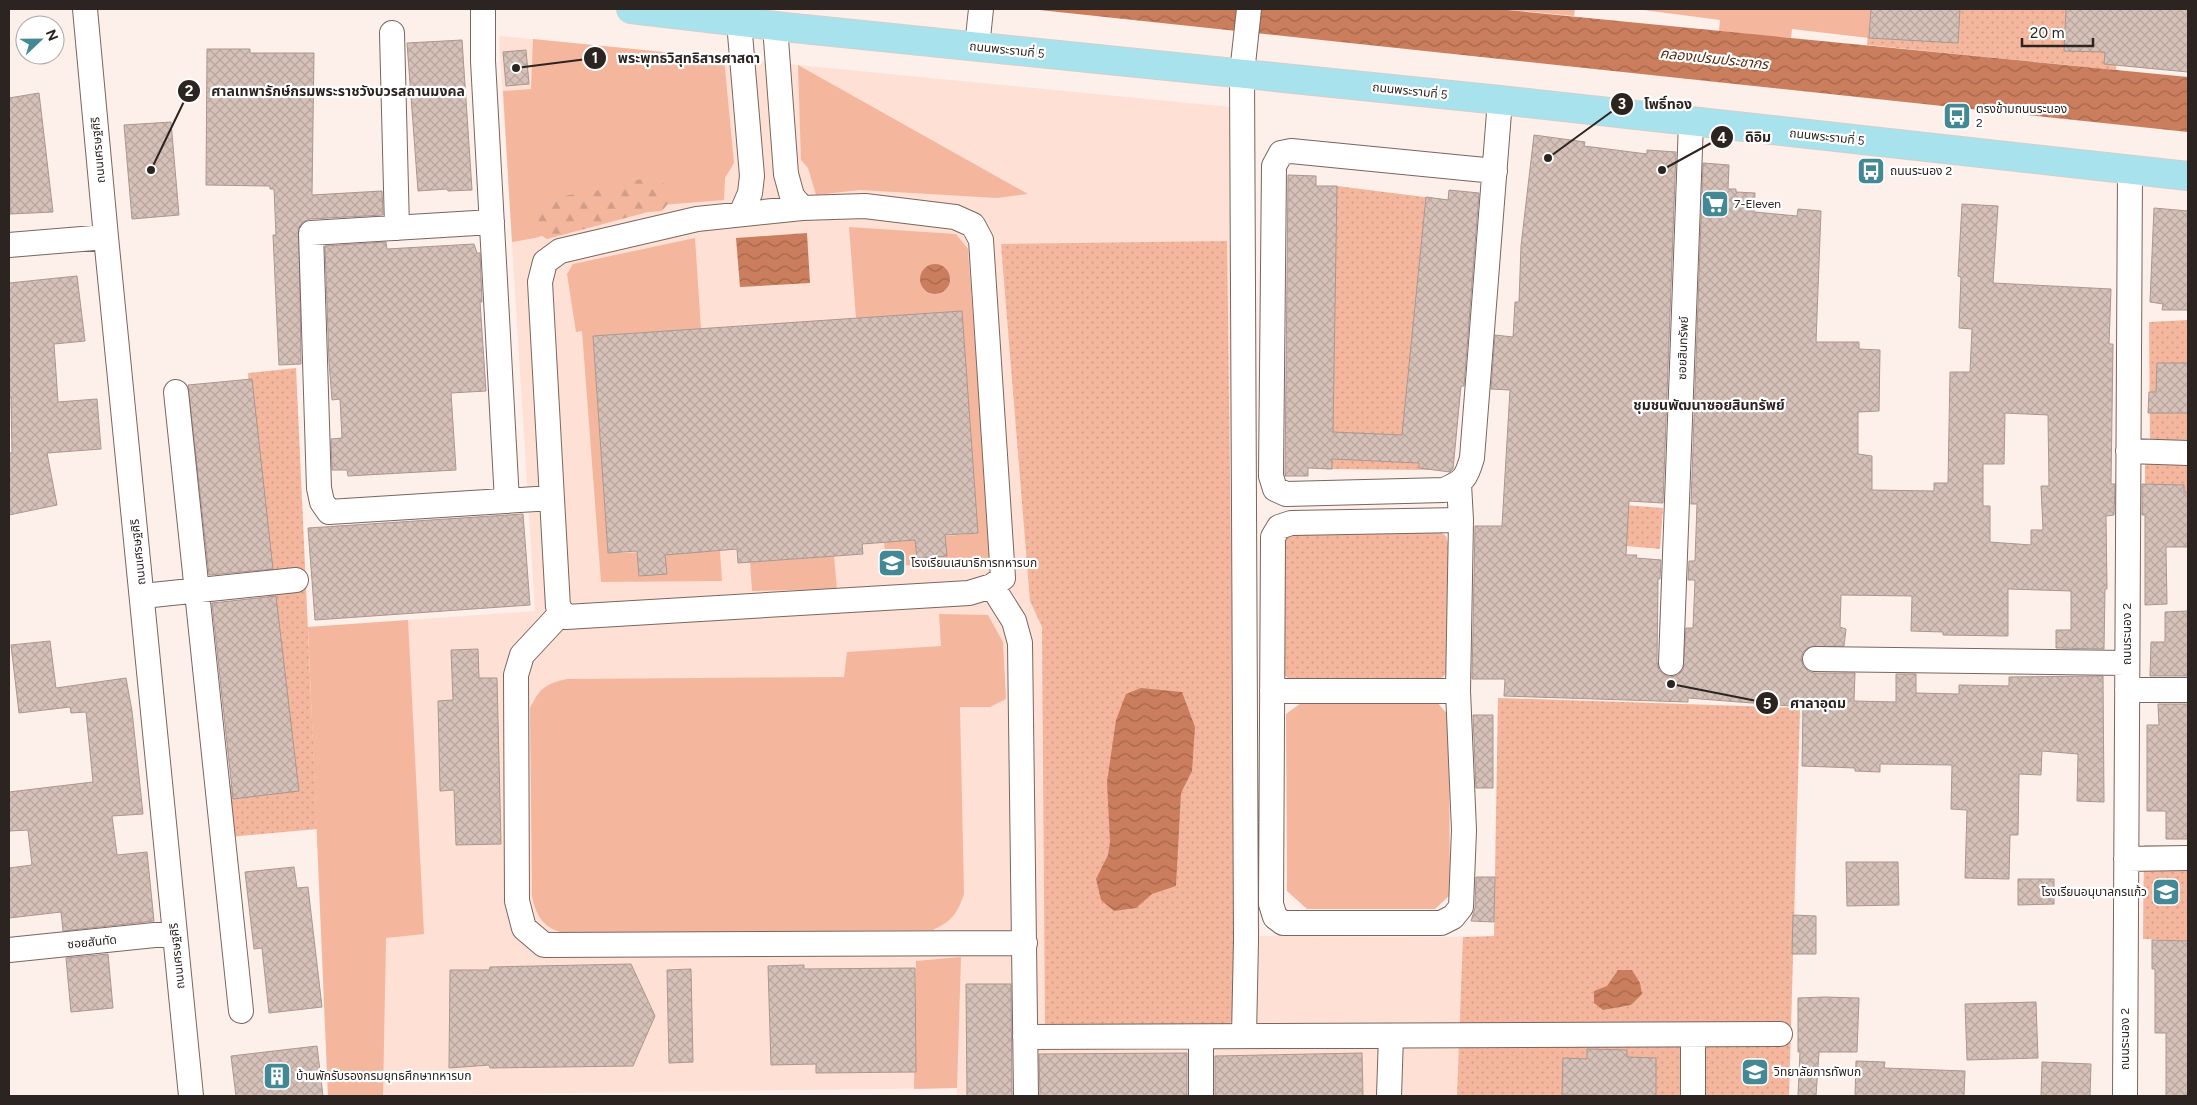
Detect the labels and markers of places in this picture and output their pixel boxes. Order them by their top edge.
callout: พระพุทธวิสุทธิสารศาสดา [583,44,770,73]
callout: ศาลเทพารักษ์กรมพระราชวังบวรสถานมงคล [177,76,475,105]
callout: โพธิ์ทอง [1609,90,1702,119]
bus stop icon: ตรงข้ามถนนระนอง 2 [1942,101,1972,131]
place label: ตรงข้ามถนนระนอง 2 [1976,102,2067,130]
callout: ดิอิม [1710,123,1781,152]
bus stop icon: ถนนระนอง 2 [1856,156,1886,186]
place label: ถนนระนอง 2 [1890,164,1952,178]
supermarket icon: 7-Eleven [1700,189,1730,219]
place label: 7-Eleven [1734,197,1781,211]
school or university icon: โรงเรียนเสนาธิการทหารบก [877,548,907,578]
place label: โรงเรียนเสนาธิการทหารบก [911,556,1037,570]
callout: ศาลาอุดม [1755,689,1856,718]
school or university icon: โรงเรียนอนุบาลกรแก้ว [2151,877,2181,907]
place label: โรงเรียนอนุบาลกรแก้ว [2041,885,2147,899]
school or university icon: วิทยาลัยการทัพบก [1740,1057,1770,1087]
building icon: บ้านพักรับรองกรมยุทธศึกษาทหารบก [262,1061,292,1091]
place label: วิทยาลัยการทัพบก [1773,1065,1861,1079]
place label: บ้านพักรับรองกรมยุทธศึกษาทหารบก [296,1069,472,1083]

